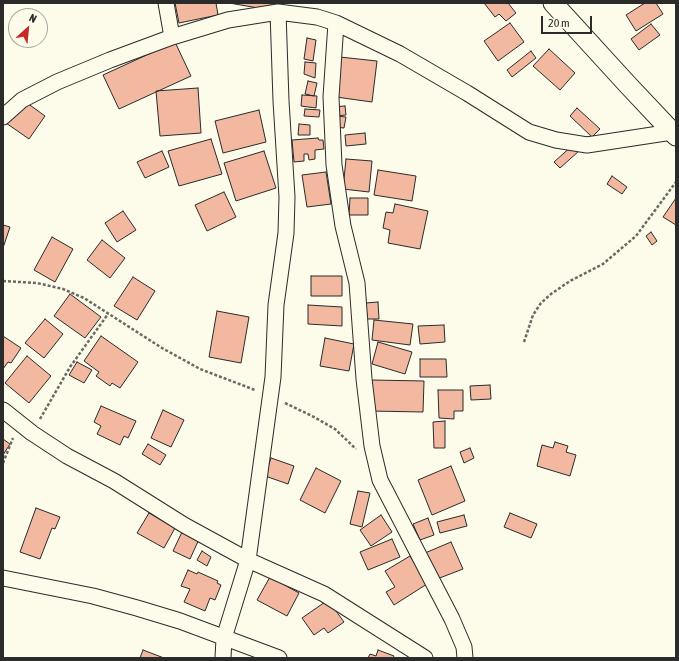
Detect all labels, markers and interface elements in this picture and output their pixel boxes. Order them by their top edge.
north arrow [8,8,48,48]
scale bar [543,8,594,34]
text: N [27,11,39,25]
text: 20 m [548,16,570,30]

